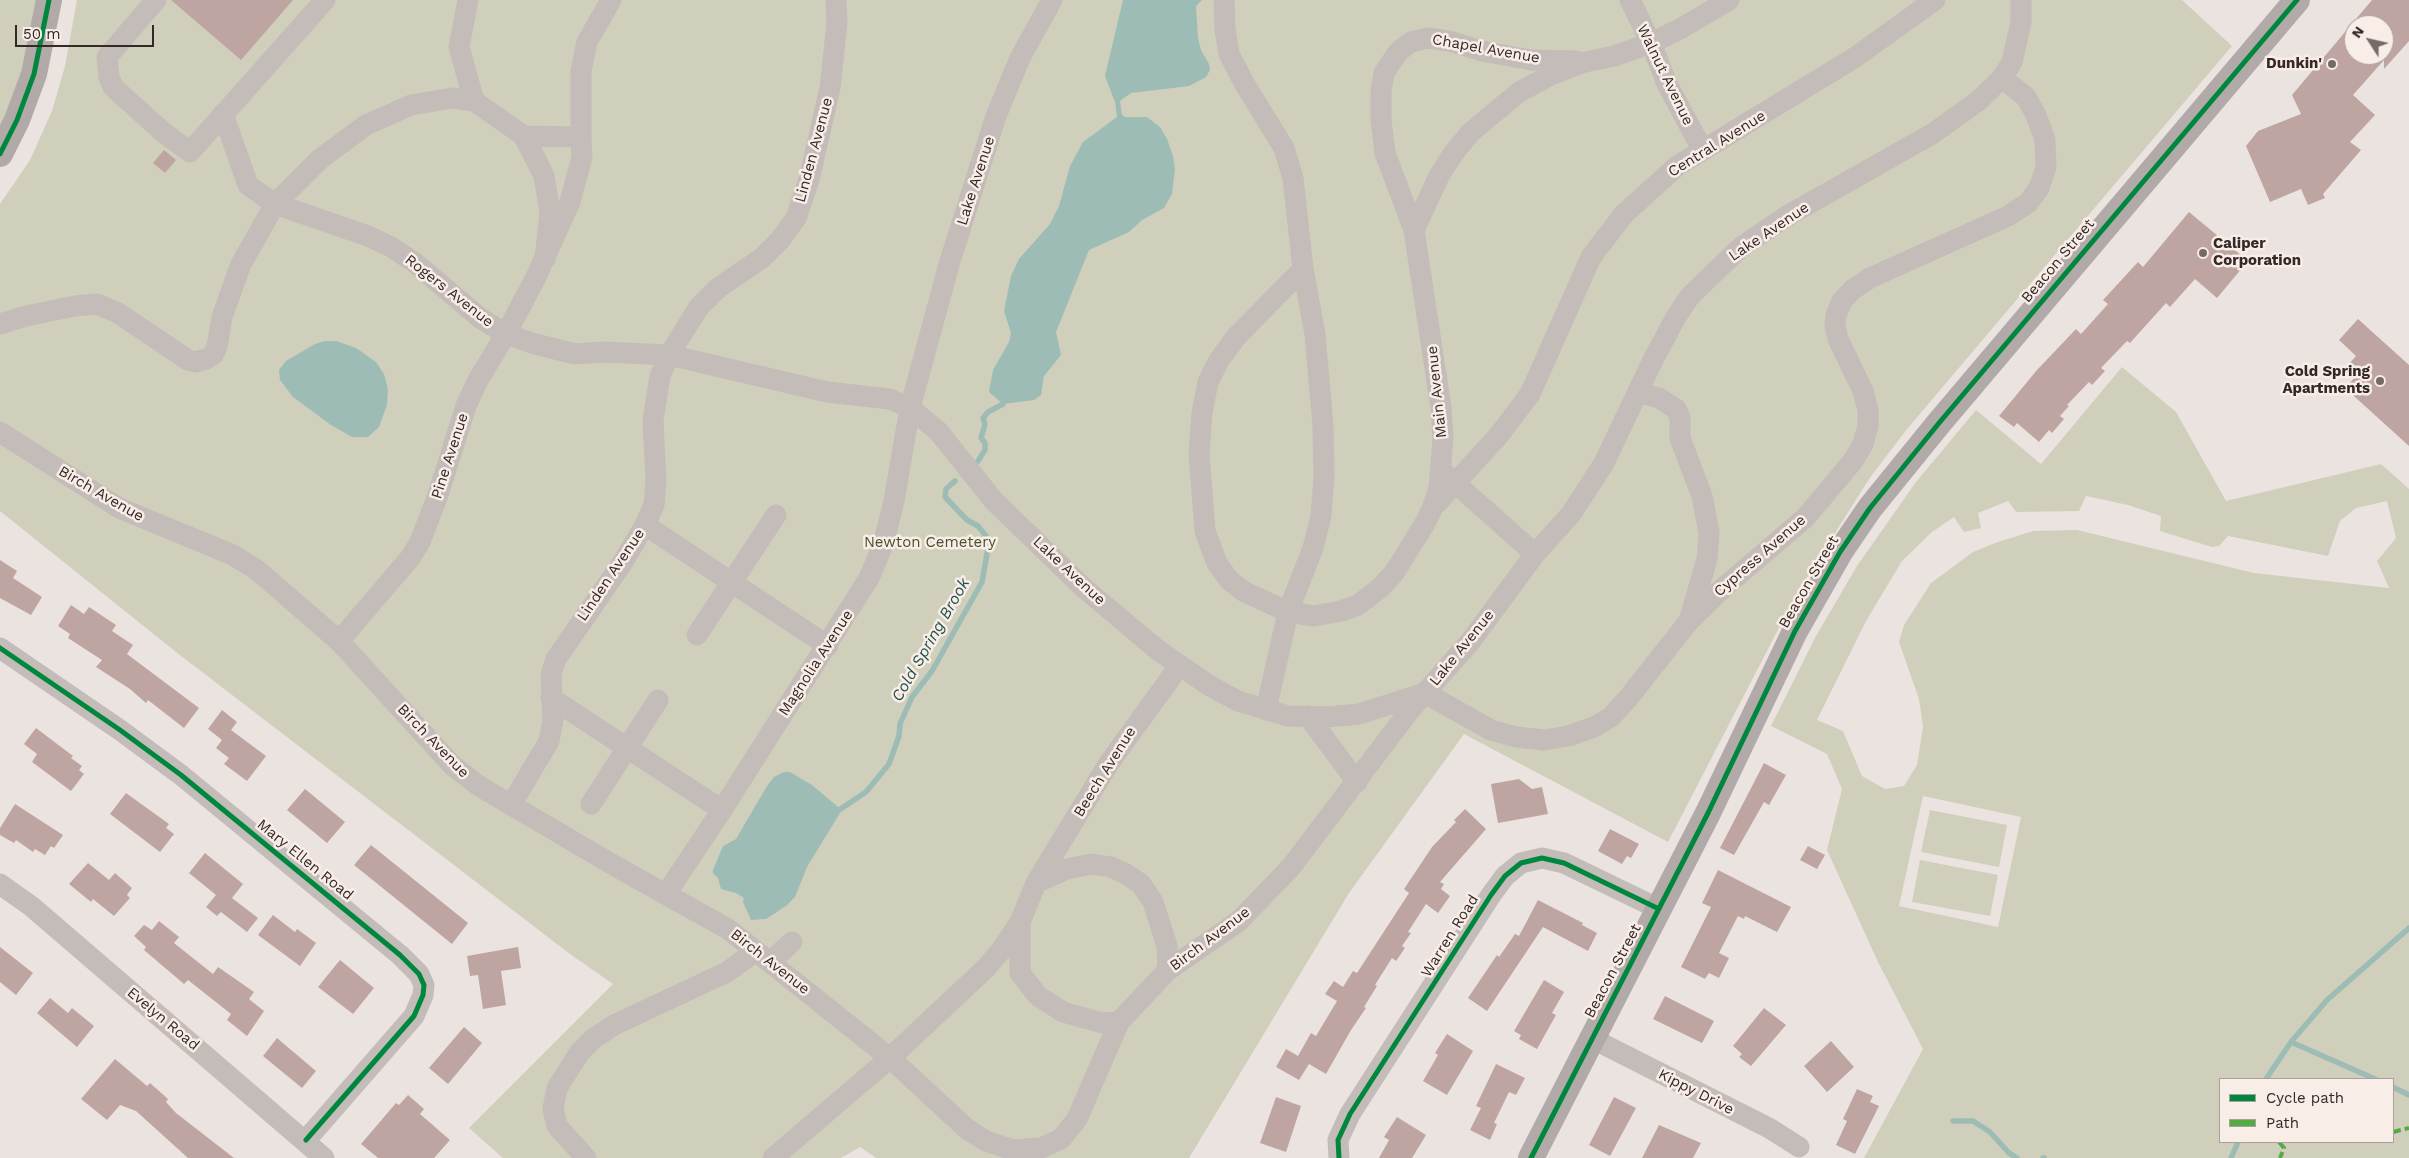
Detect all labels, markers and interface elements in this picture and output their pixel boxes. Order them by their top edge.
scale bar [18,15,156,47]
north arrow [2344,15,2394,65]
street label: Walnut Avenue [1633,22,1697,128]
text: N [2348,23,2367,41]
text: 50 m [23,25,60,43]
street label: Chapel Avenue [1431,31,1541,67]
place label: Dunkin' [2266,55,2322,73]
marker: Dunkin' [2326,58,2338,70]
street label: Linden Avenue [791,96,837,204]
street label: Central Avenue [1665,107,1769,181]
street label: Lake Avenue [953,134,999,228]
street label: Lake Avenue [1726,199,1812,265]
street label: Beacon Street [2018,215,2098,307]
place label: Caliper Corporation [2213,235,2301,270]
marker: Caliper Corporation [2197,247,2209,259]
street label: Rogers Avenue [401,251,497,331]
street label: Main Avenue [1423,345,1451,439]
place label: Cold Spring Apartments [2282,363,2370,398]
marker: Cold Spring Apartments [2374,375,2386,387]
street label: Pine Avenue [428,411,472,501]
street label: Birch Avenue [55,462,147,526]
street label: Cypress Avenue [1710,511,1810,601]
street label: Linden Avenue [573,525,649,625]
street label: Lake Avenue [1029,533,1109,609]
street label: Beacon Street [1775,533,1843,631]
park label: Newton Cemetery [864,534,996,552]
water label: Cold Spring Brook [888,575,974,705]
street label: Lake Avenue [1426,606,1498,690]
street label: Magnolia Avenue [775,607,857,719]
street label: Birch Avenue [393,700,473,782]
street label: Beech Avenue [1070,724,1140,820]
street label: Mary Ellen Road [253,816,357,904]
street label: Warren Road [1417,891,1483,981]
street label: Birch Avenue [1166,903,1254,975]
street label: Beacon Street [1581,921,1645,1021]
street label: Birch Avenue [727,926,813,998]
street label: Evelyn Road [123,984,203,1054]
street label: Kippy Drive [1655,1065,1737,1119]
legend [2219,1078,2394,1143]
text: Cycle path [2266,1089,2344,1107]
text: Path [2266,1114,2299,1132]

